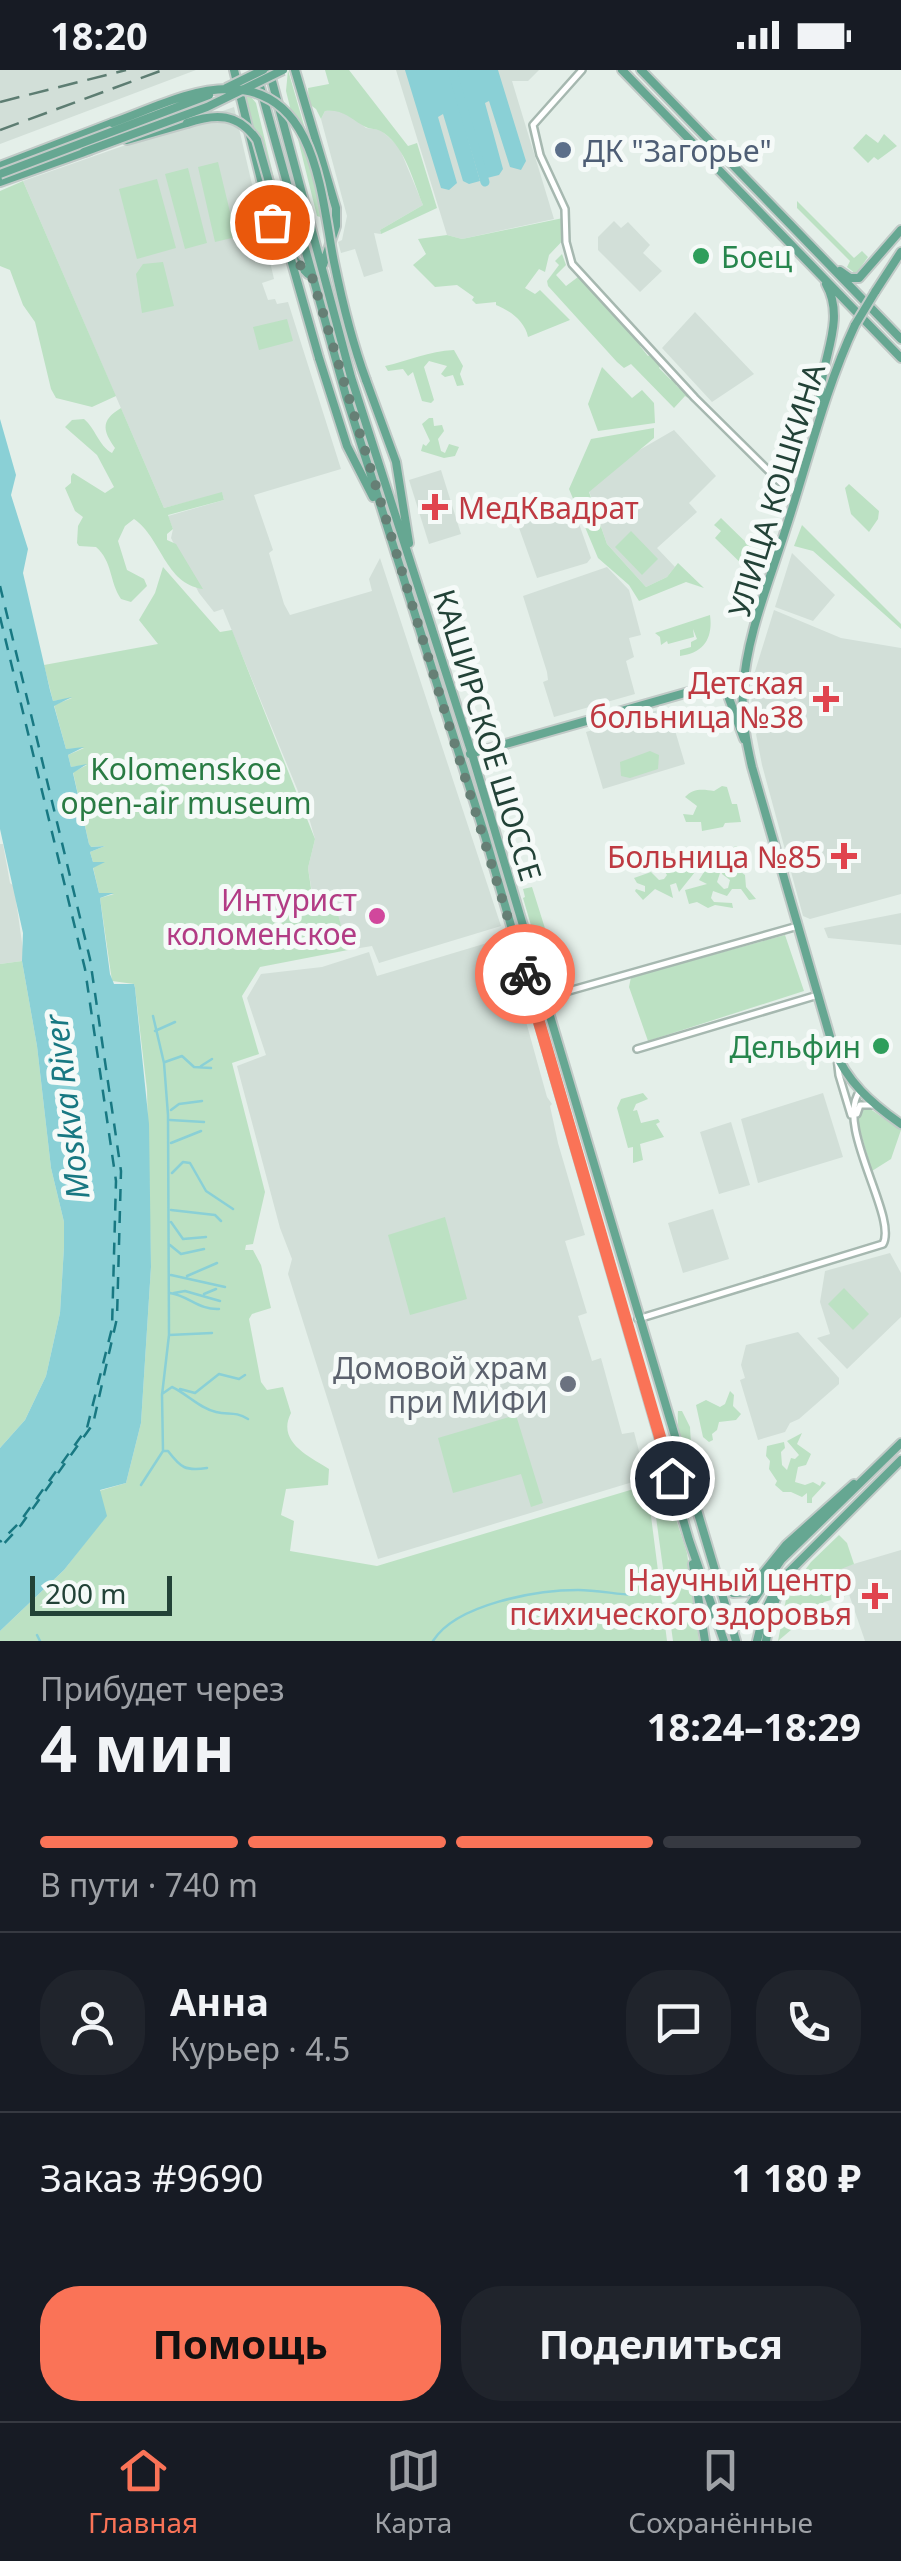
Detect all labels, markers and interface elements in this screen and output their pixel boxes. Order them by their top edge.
text: 18:20 [50,9,148,61]
place label: ДК "Загорье" [583,130,772,171]
marker: ДК "Загорье" [552,139,574,161]
pin [230,180,315,265]
icon: bag [245,195,300,250]
place label: Боец [721,236,793,277]
marker: Боец [690,245,712,267]
street label: УЛИЦА КОШКИНА [718,357,834,622]
place label: МедКвадрат [458,487,639,528]
marker: МедКвадрат [422,494,448,520]
street label: КАШИРСКОЕ ШОССЕ [424,584,552,886]
place label: Детская больница №38 [590,662,804,737]
marker: Детская больница №38 [813,686,839,712]
park label: Kolomenskoe open-air museum [61,748,311,823]
place label: Больница №85 [607,836,822,877]
marker: Больница №85 [831,843,857,869]
place label: Интурист коломенское [166,879,357,954]
marker: Интурист коломенское [366,905,388,927]
courier [475,924,575,1024]
icon: bike [498,947,553,1002]
water label: Moskva River [33,1011,99,1202]
place label: Дельфин [729,1026,861,1067]
marker: Дельфин [870,1035,892,1057]
place label: Домовой храм при МИФИ [333,1347,548,1422]
marker: Домовой храм при МИФИ [557,1373,579,1395]
pin [630,1436,715,1521]
icon: home [645,1451,700,1506]
place label: Научный центр психического здоровья [509,1559,852,1634]
scale bar [30,1571,172,1616]
text: 200 m [45,1574,127,1612]
marker: Научный центр психического здоровья [862,1583,888,1609]
text: Прибудет через [40,1667,285,1710]
text: 18:24–18:29 [647,1700,861,1752]
text: 4 мин [40,1703,235,1791]
text: В пути · 740 m [40,1863,258,1906]
button: person [40,1970,145,2075]
button: chat [626,1970,731,2075]
button: phone [756,1970,861,2075]
text: Анна [170,1975,269,2027]
text: Курьер · 4.5 [170,2027,350,2070]
text: Заказ #9690 [40,2151,264,2203]
text: 1 180 ₽ [731,2151,861,2203]
button: Помощь [40,2286,441,2401]
button: Поделиться [461,2286,861,2401]
tab: Главная [88,2443,198,2541]
tab: Карта [374,2443,452,2541]
tab: Сохранённые [628,2443,813,2541]

